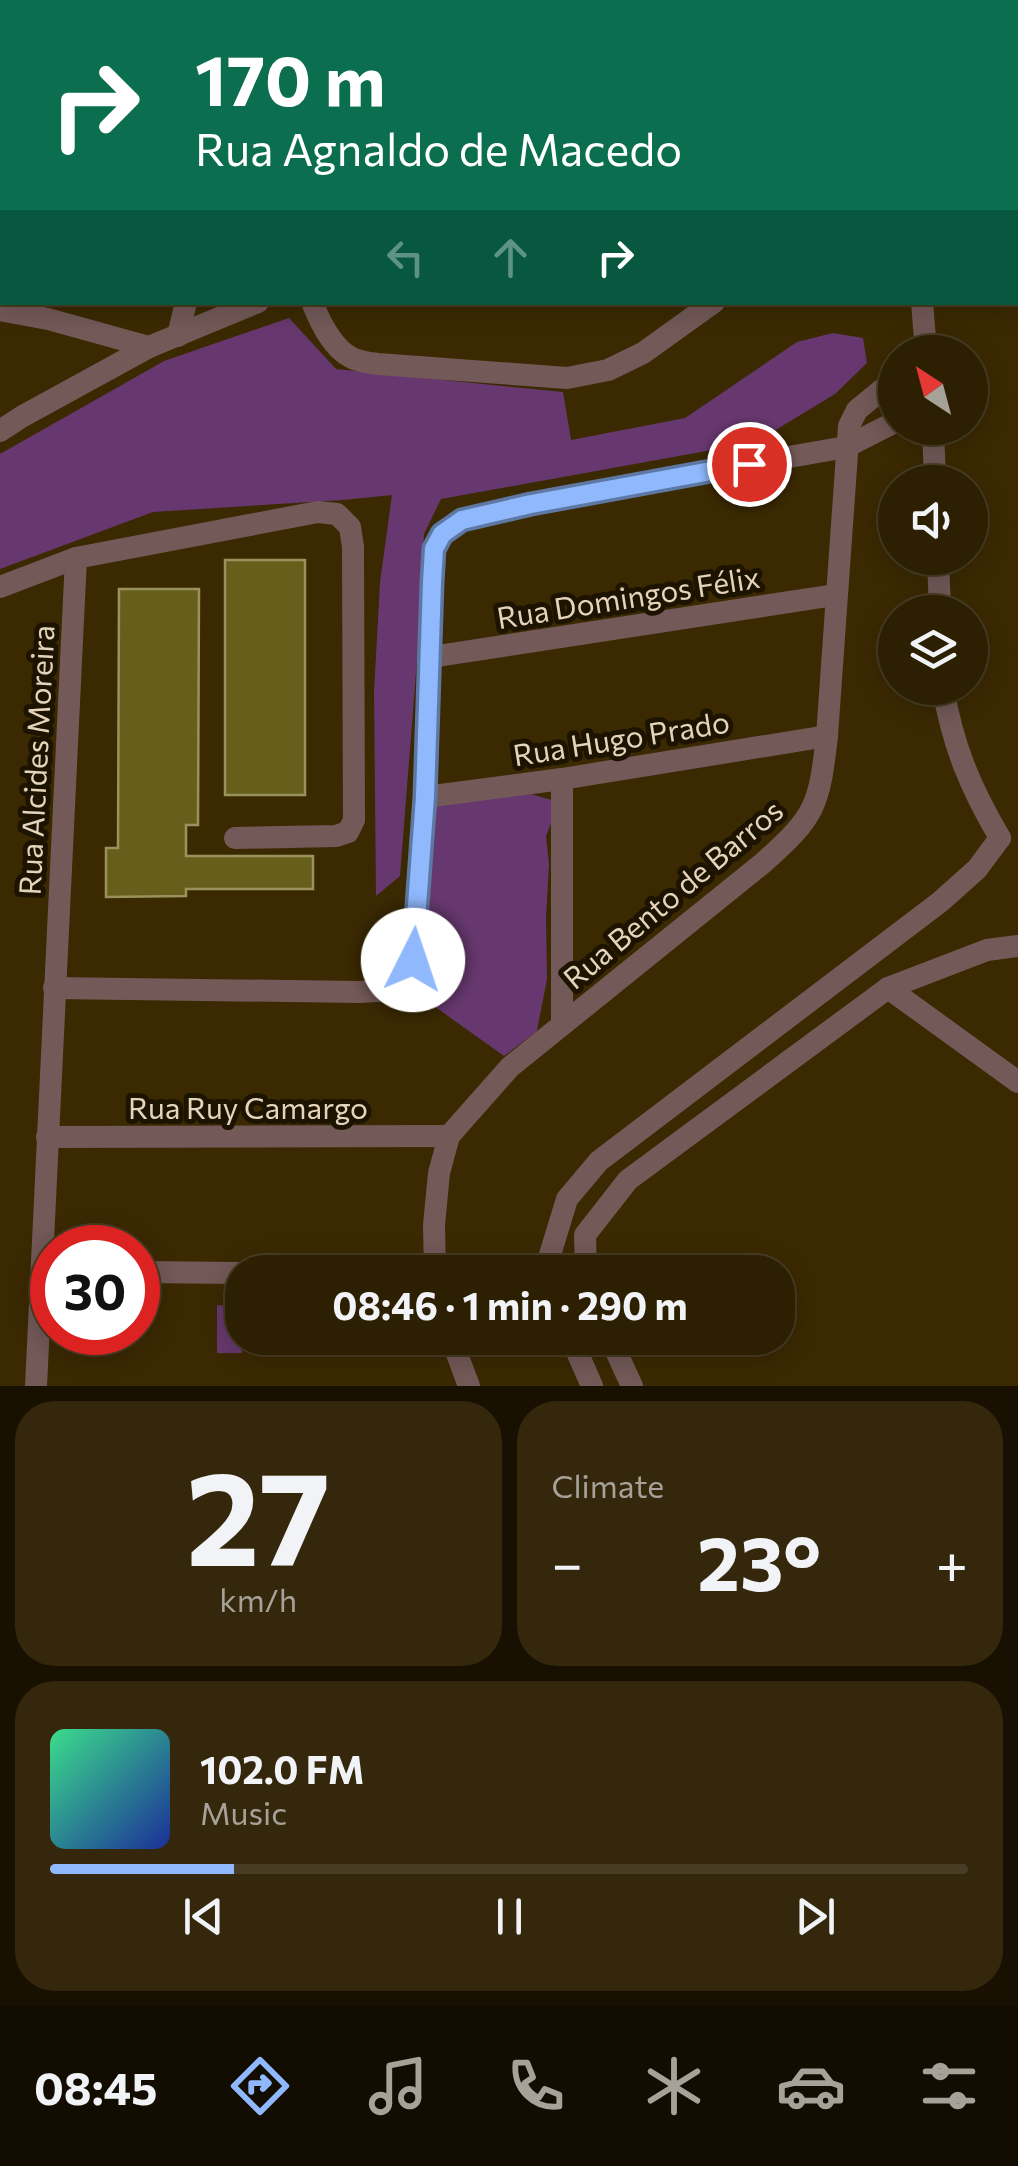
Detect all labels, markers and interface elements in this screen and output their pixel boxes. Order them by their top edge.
text: 170 m [195,35,386,120]
icon: right [30,40,160,170]
text: Rua Agnaldo de Macedo [195,120,682,175]
icon: left [378,230,433,285]
icon: ahead [483,230,538,285]
icon: right [588,230,643,285]
north arrow [878,335,988,445]
map controls [878,335,988,705]
pin [707,422,792,507]
icon: arrive [722,437,777,492]
button: sound [878,465,988,575]
street label: Rua Domingos Félix [494,557,762,635]
button: layers [878,595,988,705]
street label: Rua Alcides Moreira [9,624,61,896]
street label: Rua Hugo Prado [510,702,732,772]
street label: Rua Bento de Barros [555,790,789,996]
position arrow [361,908,465,1012]
street label: Rua Ruy Camargo [128,1088,368,1125]
speed limit sign: 30 [30,1225,160,1355]
text: 08:46 · 1 min · 290 m [332,1281,688,1328]
text: 27 [186,1434,331,1593]
text: Climate [552,1465,664,1505]
text: 23° [697,1515,821,1606]
text: − [552,1528,583,1595]
text: + [936,1528,968,1595]
text: km/h [219,1579,297,1619]
text: 102.0 FM [200,1745,364,1792]
text: Music [200,1792,287,1832]
icon: previous [176,1889,231,1944]
icon: pause [482,1889,537,1944]
icon: next [788,1889,843,1944]
icon: directions [225,2051,295,2121]
icon: music [363,2051,433,2121]
icon: phone [501,2051,571,2121]
icon: climate [639,2051,709,2121]
icon: car [776,2051,846,2121]
icon: filters [914,2051,984,2121]
text: 08:45 [34,2059,157,2114]

